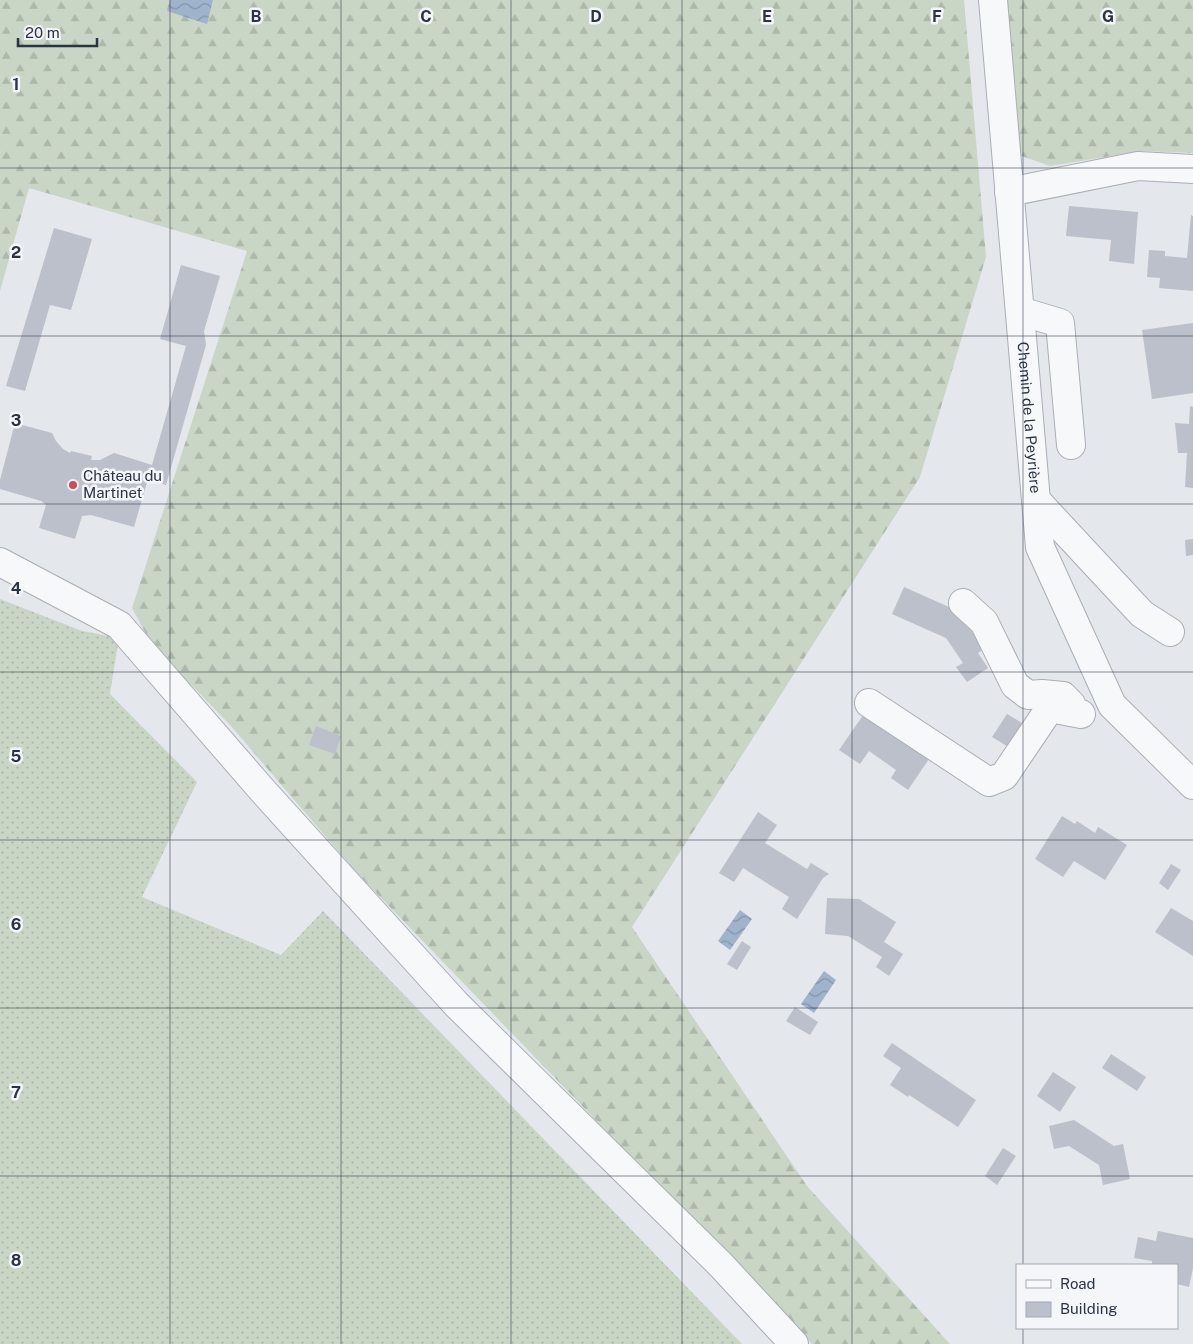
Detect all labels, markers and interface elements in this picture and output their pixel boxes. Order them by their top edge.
text: B [251,7,262,26]
text: C [420,7,432,26]
text: D [590,7,602,26]
text: E [762,7,772,26]
text: F [932,7,942,26]
text: G [1102,7,1114,26]
scale bar [18,15,96,47]
text: 20 m [25,24,60,41]
text: 1 [13,75,19,94]
text: 2 [11,243,21,262]
street label: Chemin de la Peyrière [1014,341,1044,494]
text: 3 [11,411,21,430]
place label: Château du Martinet [83,467,162,501]
marker: Château du Martinet [67,479,79,491]
text: 4 [11,579,22,598]
text: 5 [11,747,22,766]
text: 6 [11,915,21,934]
text: 7 [11,1083,21,1102]
text: 8 [11,1251,22,1270]
legend [1016,1264,1178,1329]
text: Road [1060,1275,1096,1292]
text: Building [1060,1300,1118,1317]

